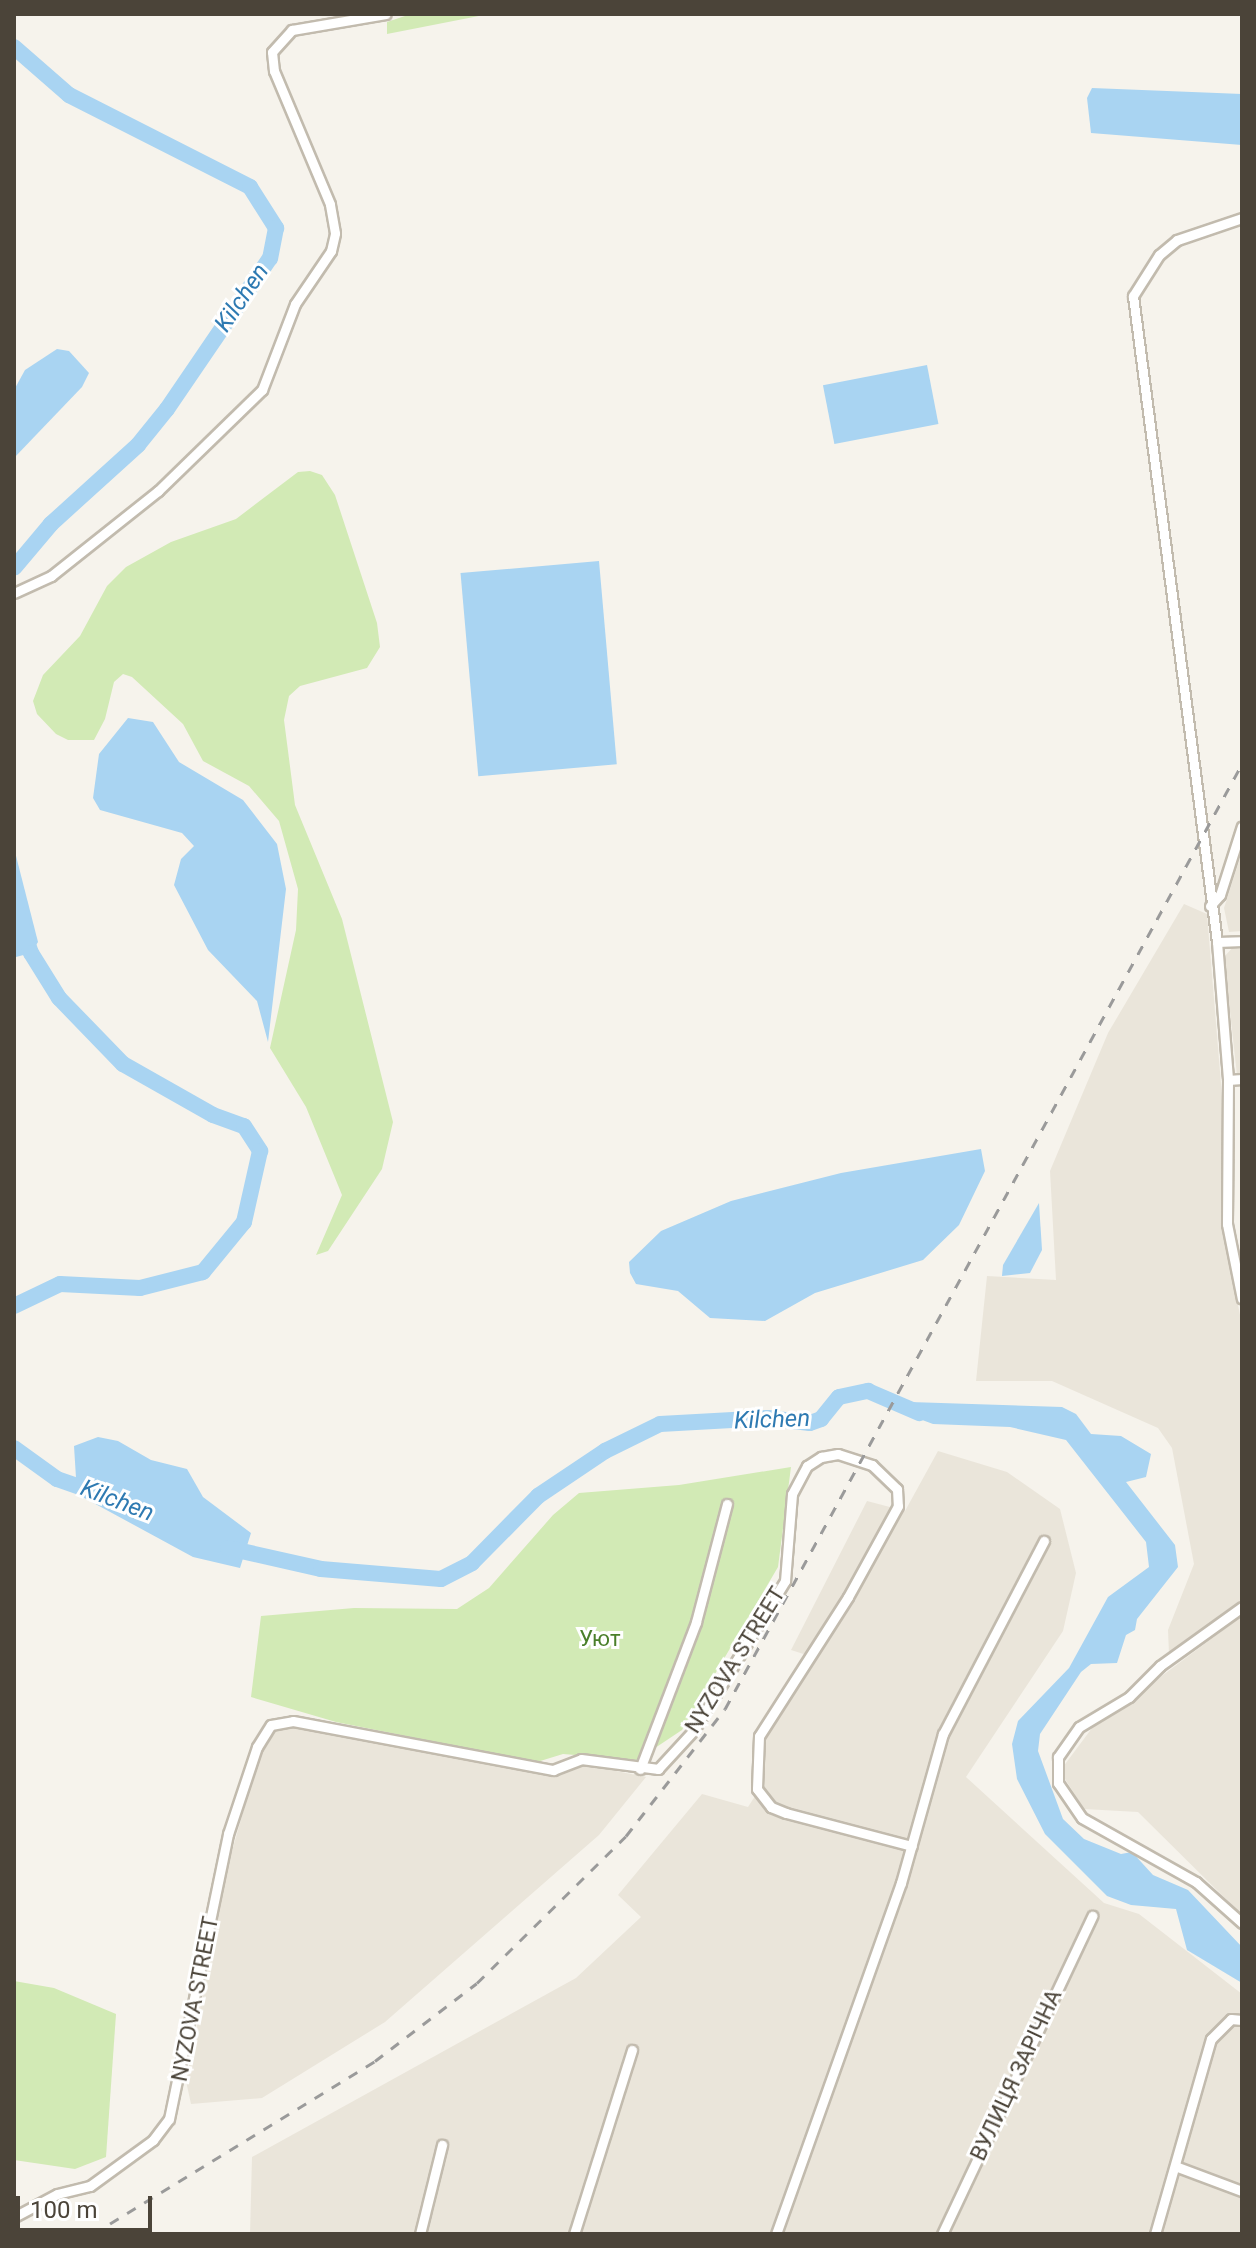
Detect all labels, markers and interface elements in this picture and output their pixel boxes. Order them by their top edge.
water label: Kilchen [209,258,275,338]
water label: Kilchen [733,1404,811,1436]
water label: Kilchen [76,1474,158,1528]
street label: NYZOVA STREET [679,1582,791,1738]
park label: Уют [579,1626,621,1652]
street label: NYZOVA STREET [166,1914,224,2084]
street label: ВУЛИЦЯ ЗАРІЧНА [965,1985,1067,2165]
scale bar [20,2180,156,2230]
text: 100 m [30,2196,97,2224]

